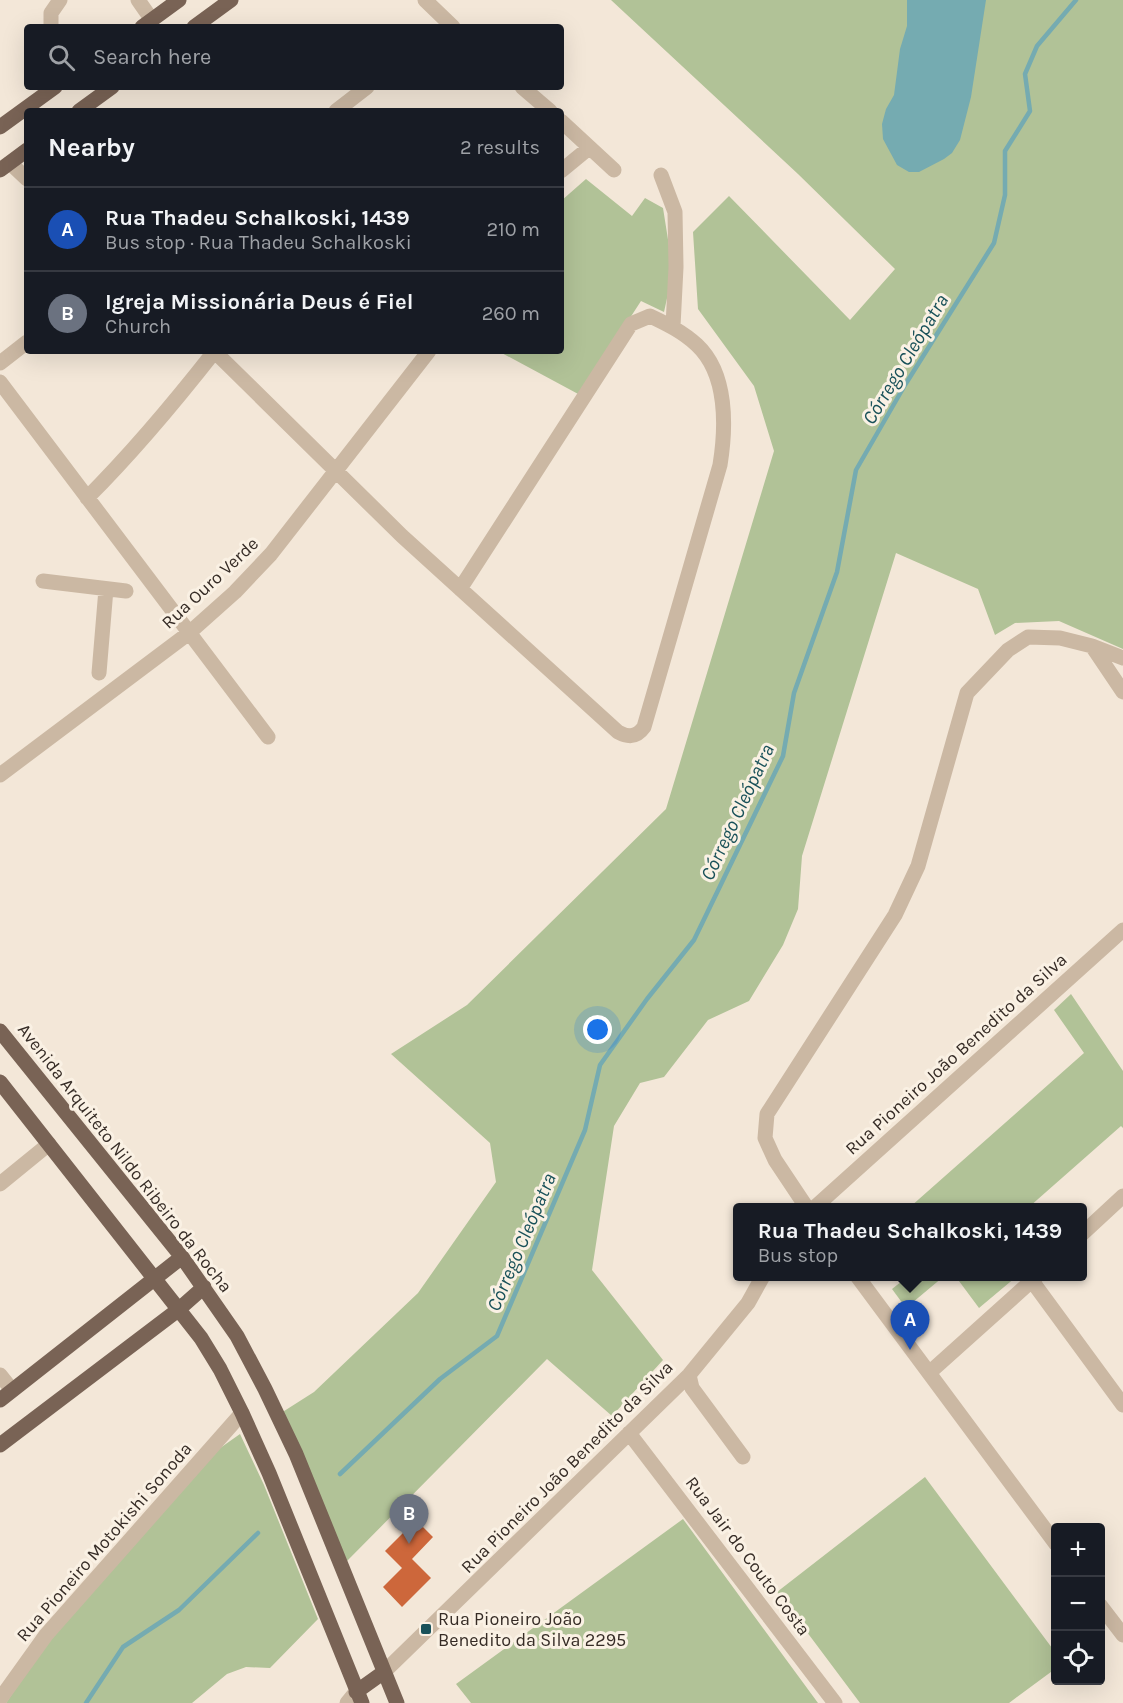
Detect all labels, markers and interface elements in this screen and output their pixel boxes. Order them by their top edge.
search box [24,24,564,90]
icon: search [45,41,78,74]
text: Search here [93,44,211,70]
text: Nearby [48,132,135,163]
text: 2 results [460,136,540,159]
text: Rua Thadeu Schalkoski, 1439 [105,205,410,231]
text: A [61,218,74,241]
text: 210 m [486,218,540,241]
text: Bus stop · Rua Thadeu Schalkoski [105,231,412,254]
text: Igreja Missionária Deus é Fiel [105,289,413,315]
water label: Córrego Cleópatra [858,290,953,429]
text: B [61,302,74,325]
text: 260 m [482,302,540,325]
text: Church [105,315,171,338]
street label: Rua Ouro Verde [157,533,263,633]
water label: Córrego Cleópatra [696,740,779,884]
street label: Rua Pioneiro João Benedito da Silva [841,948,1071,1160]
your location [583,1015,612,1044]
street label: Avenida Arquiteto Nildo Ribeiro da Rocha [13,1019,237,1297]
water label: Córrego Cleópatra [482,1170,561,1315]
popup [733,1203,1087,1281]
text: Rua Thadeu Schalkoski, 1439 [758,1218,1062,1244]
text: Bus stop [758,1244,838,1267]
pin: A [890,1300,930,1350]
street label: Rua Pioneiro João Benedito da Silva [456,1356,678,1578]
street label: Rua Pioneiro Motokishi Sonoda [12,1438,196,1646]
street label: Rua Jair do Couto Costa [681,1472,815,1640]
pin: B [390,1494,428,1544]
map controls [1051,1523,1105,1685]
button: + [1051,1523,1105,1577]
button: − [1051,1577,1105,1631]
place label: Rua Pioneiro João Benedito da Silva 2295 [438,1608,626,1651]
marker: Rua Pioneiro João Benedito da Silva 2295 [419,1622,433,1636]
button: locate [1051,1631,1105,1685]

